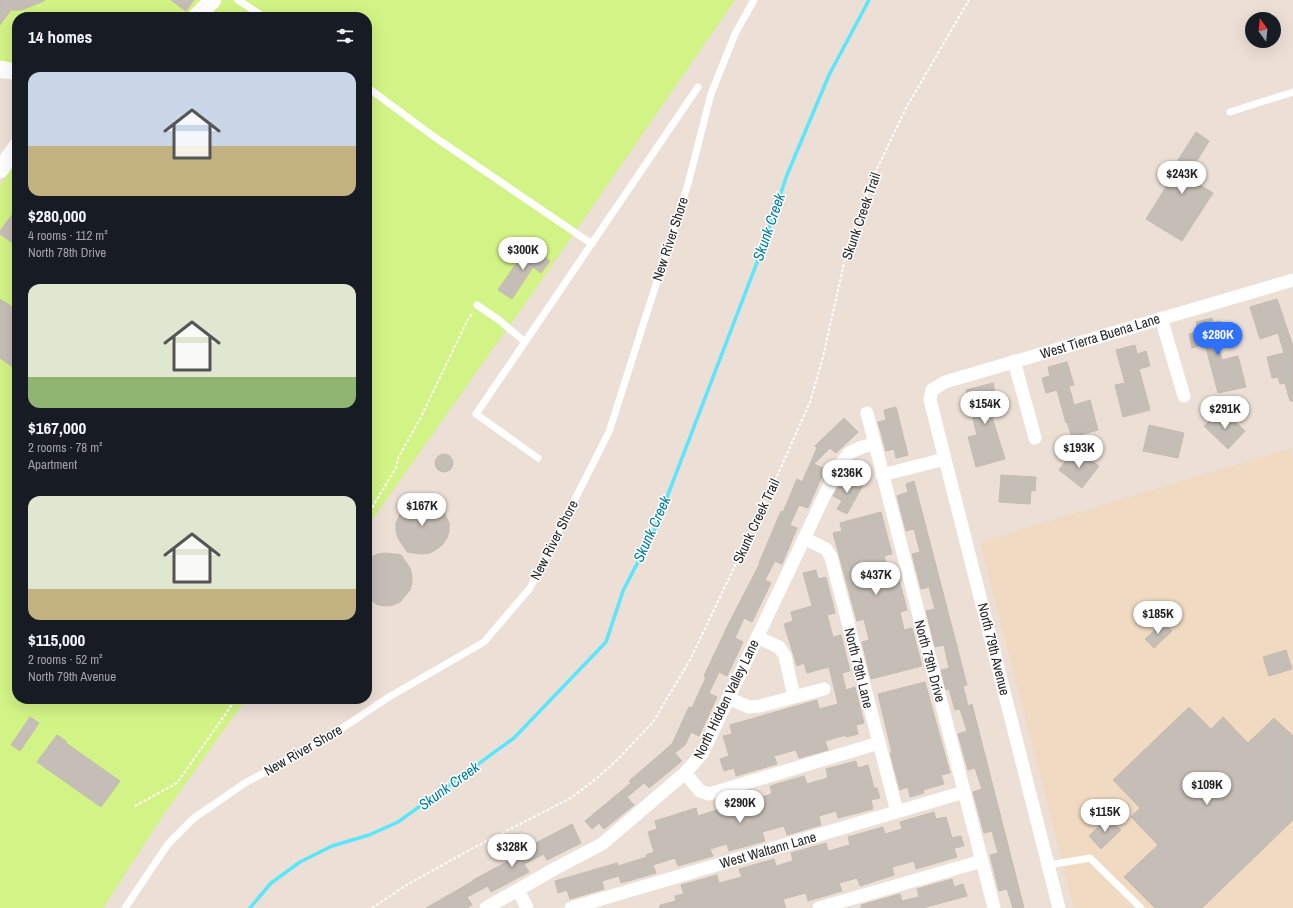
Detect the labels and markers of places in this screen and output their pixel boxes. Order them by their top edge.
pin: $243K [1154,161,1210,195]
pin: $300K [495,237,551,271]
pin: $280K [1190,322,1246,356]
pin: $154K [957,391,1013,425]
pin: $291K [1197,396,1253,430]
pin: $193K [1051,435,1107,469]
pin: $236K [819,460,875,494]
pin: $167K [394,493,450,527]
pin: $437K [848,562,904,596]
pin: $185K [1130,601,1186,635]
pin: $109K [1179,772,1235,806]
pin: $290K [712,790,768,824]
pin: $115K [1077,799,1133,833]
pin: $328K [484,834,540,868]

